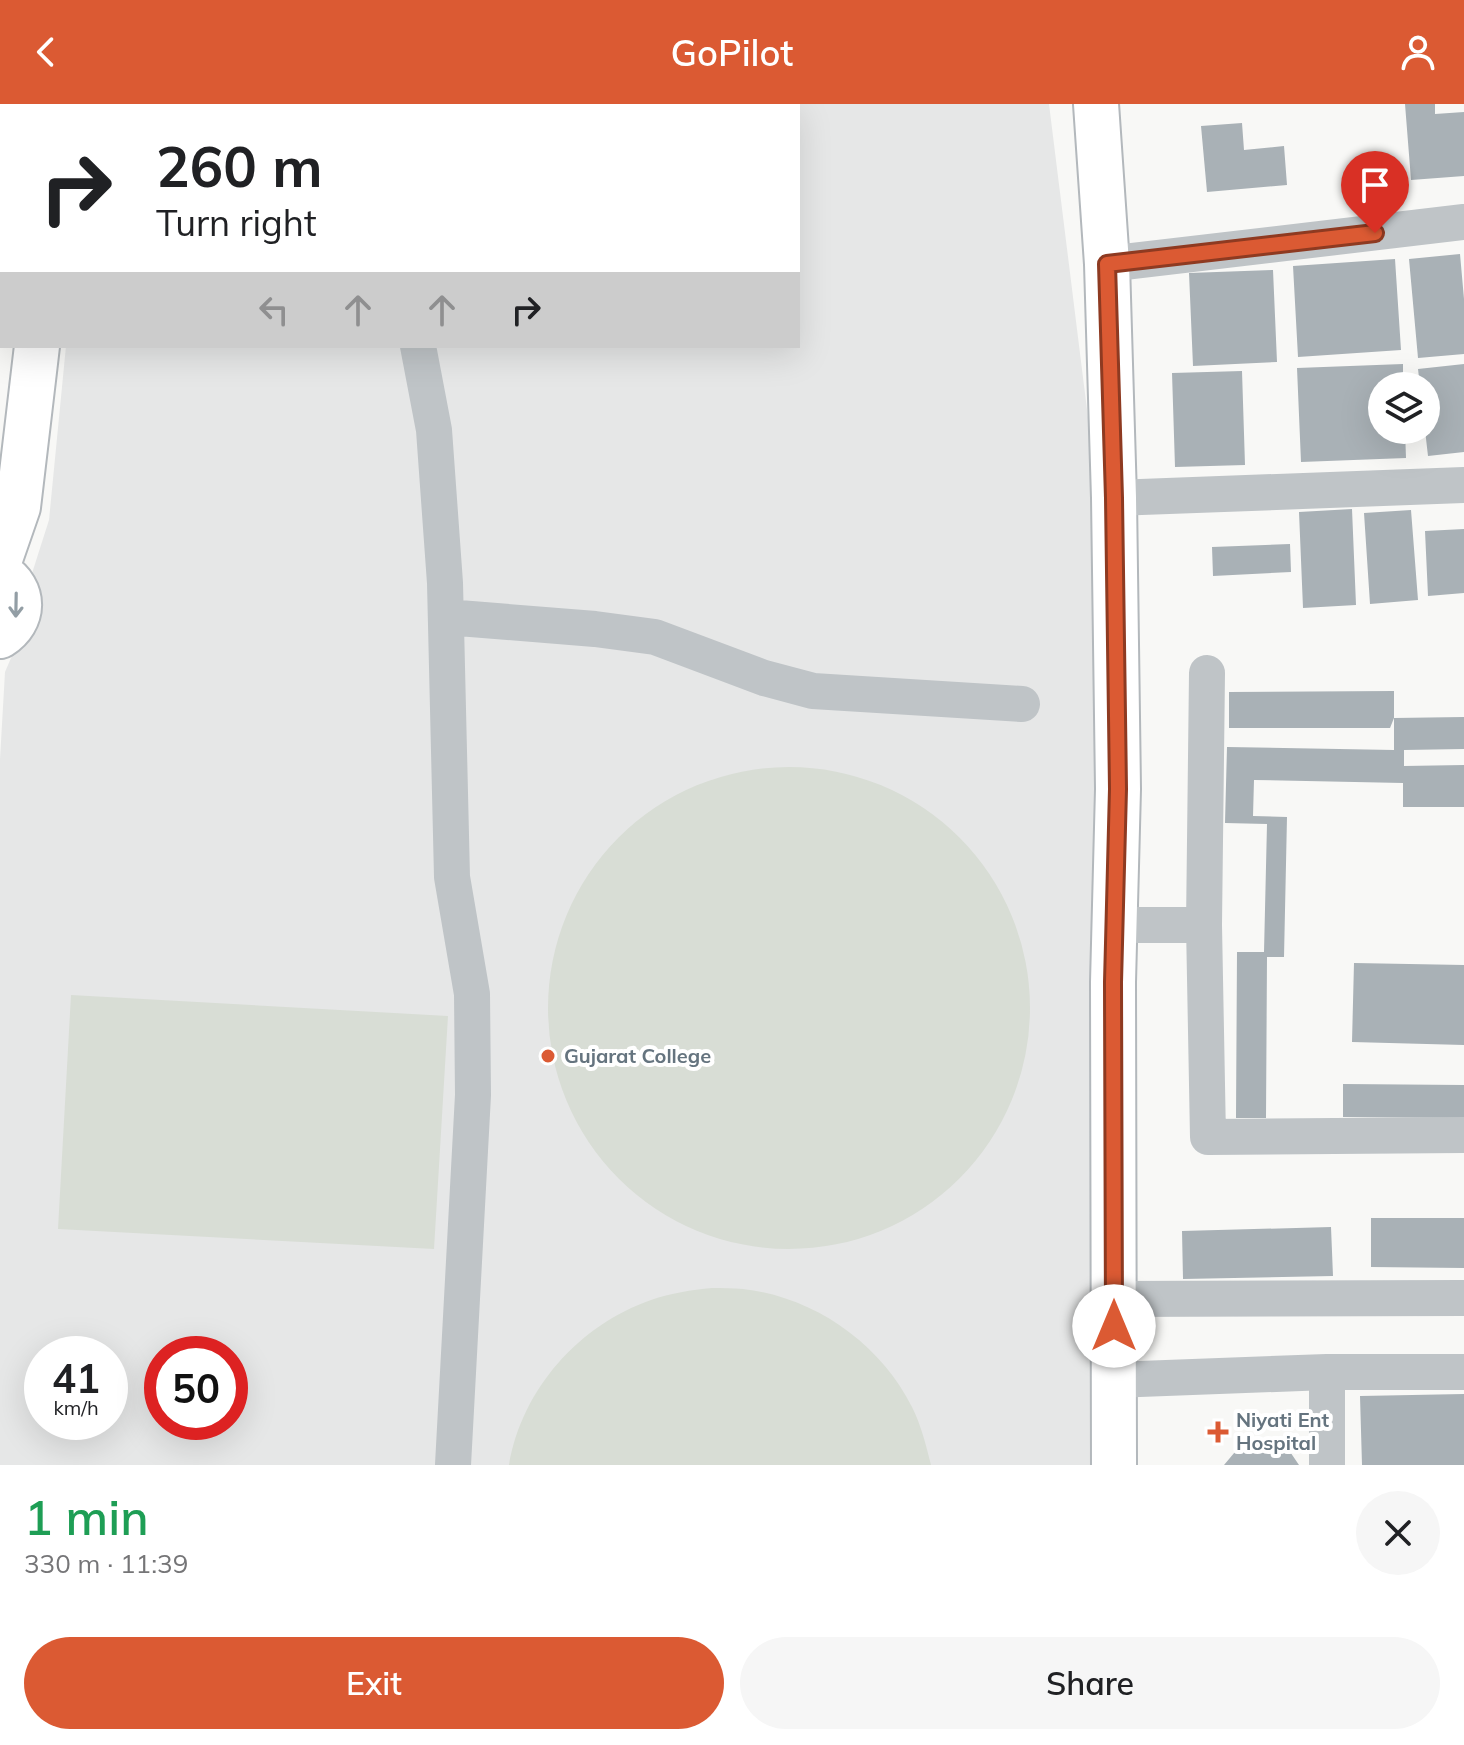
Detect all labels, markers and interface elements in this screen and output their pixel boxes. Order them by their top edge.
icon: back [24,30,68,74]
text: GoPilot [671,30,793,75]
icon: person [1396,30,1440,74]
text: 260 m [156,131,323,201]
icon: right [24,136,128,240]
pin [1341,151,1409,233]
icon: arrive [1353,163,1397,207]
text: Turn right [156,200,317,245]
icon: left [252,288,296,332]
icon: ahead [336,288,380,332]
icon: ahead [420,288,464,332]
icon: right [504,288,548,332]
map controls [1368,372,1440,444]
button: layers [1368,372,1440,444]
one-way arrow [9,591,24,617]
place label: Gujarat College [564,1043,711,1068]
marker: Gujarat College [539,1047,557,1065]
position arrow [1072,1284,1156,1368]
speed limit sign: 50 [144,1336,248,1440]
text: 41 [52,1353,100,1403]
text: km/h [53,1395,99,1420]
place label: Niyati Ent Hospital [1236,1407,1330,1455]
marker: Niyati Ent Hospital [1207,1421,1229,1443]
text: 1 min [24,1487,149,1547]
button: close [1356,1491,1440,1575]
text: 330 m · 11:39 [24,1547,188,1580]
button: Exit [24,1637,724,1729]
button: Share [740,1637,1440,1729]

